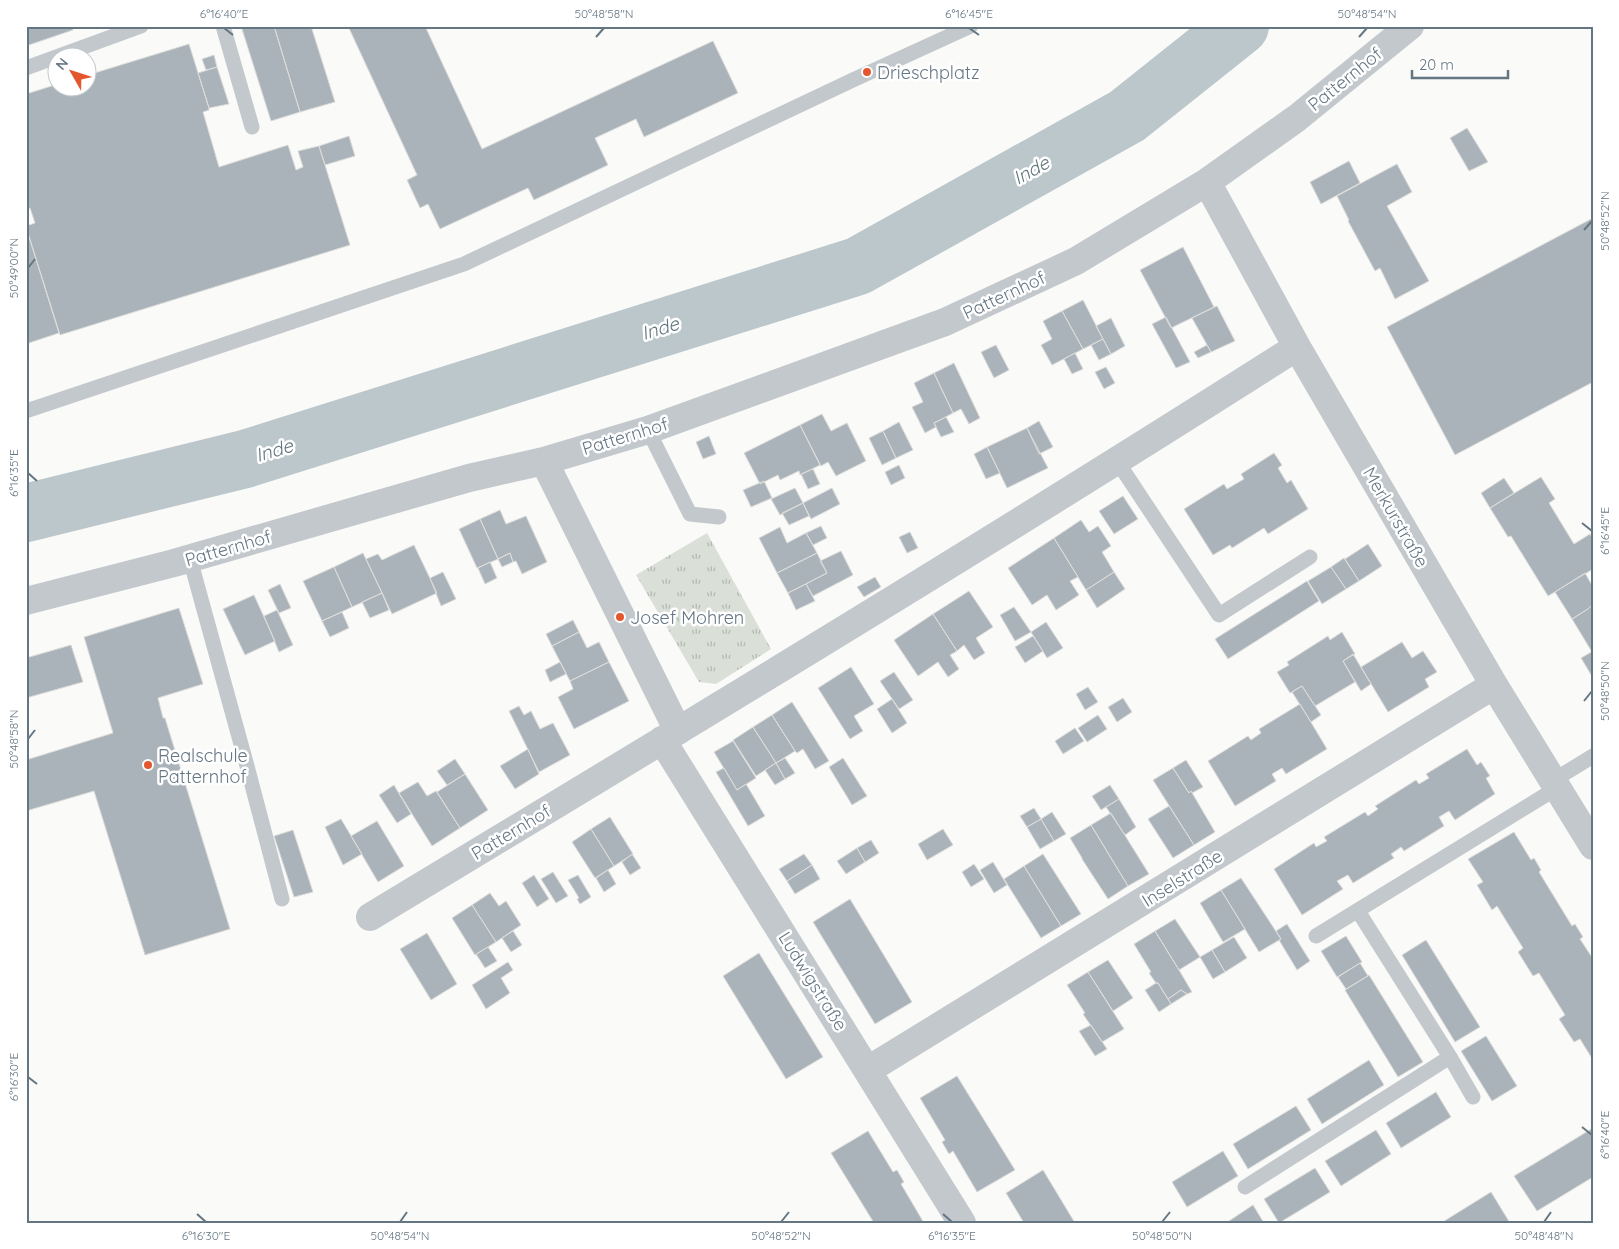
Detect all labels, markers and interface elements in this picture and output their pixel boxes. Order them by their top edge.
text: 6°16'40"E [200,6,248,21]
text: 50°48'58"N [574,6,634,21]
text: 6°16'45"E [945,6,993,21]
text: 50°48'54"N [1338,6,1396,21]
street label: Patternhof [1303,42,1387,116]
north arrow [48,48,98,98]
scale bar [1412,48,1508,80]
text: N [52,54,72,73]
text: 20 m [1419,55,1454,74]
place label: Drieschplatz [877,61,980,84]
marker: Drieschplatz [861,66,873,78]
water label: Inde [1009,150,1055,190]
text: 50°48'52"N [1597,191,1612,251]
text: 50°49'00"N [6,238,21,298]
street label: Patternhof [959,266,1050,324]
water label: Inde [638,311,683,345]
street label: Patternhof [579,412,671,460]
water label: Inde [252,433,297,467]
text: 6°16'35"E [6,449,21,497]
street label: Merkurstraße [1358,463,1434,571]
text: 6°16'45"E [1597,507,1612,555]
street label: Patternhof [182,525,274,571]
place label: Josef Mohren [630,606,744,629]
marker: Josef Mohren [614,611,626,623]
text: 50°48'50"N [1597,661,1612,721]
text: 50°48'58"N [6,709,21,769]
place label: Realschule Patternhof [158,744,248,788]
marker: Realschule Patternhof [142,759,154,771]
street label: Patternhof [467,799,555,865]
street label: Inselstraße [1137,844,1227,912]
street label: Ludwigstraße [773,927,853,1035]
text: 6°16'30"E [6,1053,21,1101]
text: 6°16'40"E [1597,1111,1612,1159]
text: 6°16'30"E [182,1228,230,1243]
text: 50°48'54"N [371,1228,429,1243]
text: 50°48'52"N [751,1228,811,1243]
text: 6°16'35"E [928,1228,976,1243]
text: 50°48'50"N [1132,1228,1192,1243]
text: 50°48'48"N [1515,1228,1573,1243]

